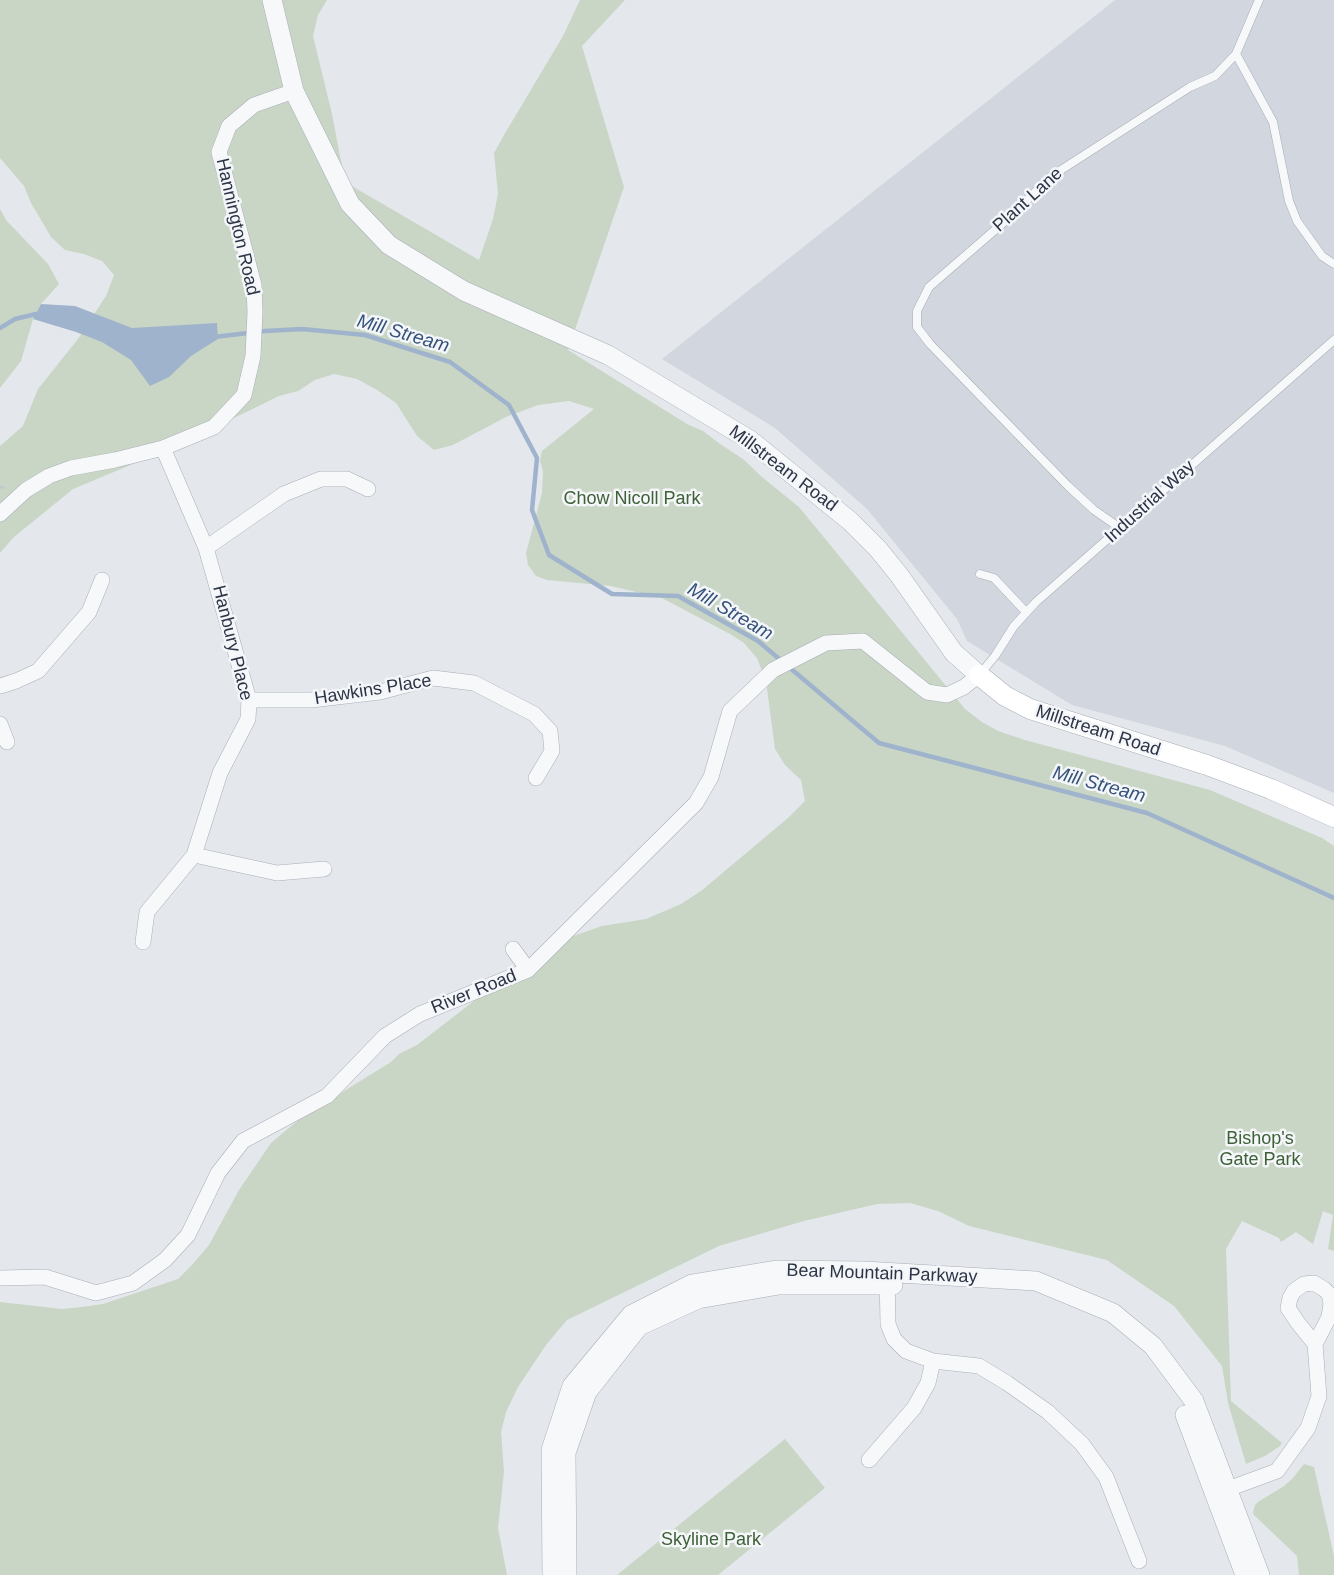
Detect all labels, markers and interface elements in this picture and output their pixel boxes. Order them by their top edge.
street label: Hannington Road [211,156,263,298]
street label: Plant Lane [989,163,1067,237]
water label: Mill Stream [354,310,452,358]
street label: Millstream Road [725,421,841,517]
street label: Industrial Way [1101,456,1199,548]
park label: Chow Nicoll Park [563,488,701,510]
water label: Mill Stream [683,578,777,646]
street label: Hanbury Place [207,583,257,703]
street label: Hawkins Place [313,670,433,710]
street label: Millstream Road [1033,701,1163,761]
water label: Mill Stream [1050,762,1148,808]
street label: River Road [428,965,520,1019]
park label: Bishop's Gate Park [1219,1128,1301,1170]
street label: Bear Mountain Parkway [786,1260,978,1288]
park label: Skyline Park [661,1529,761,1551]

